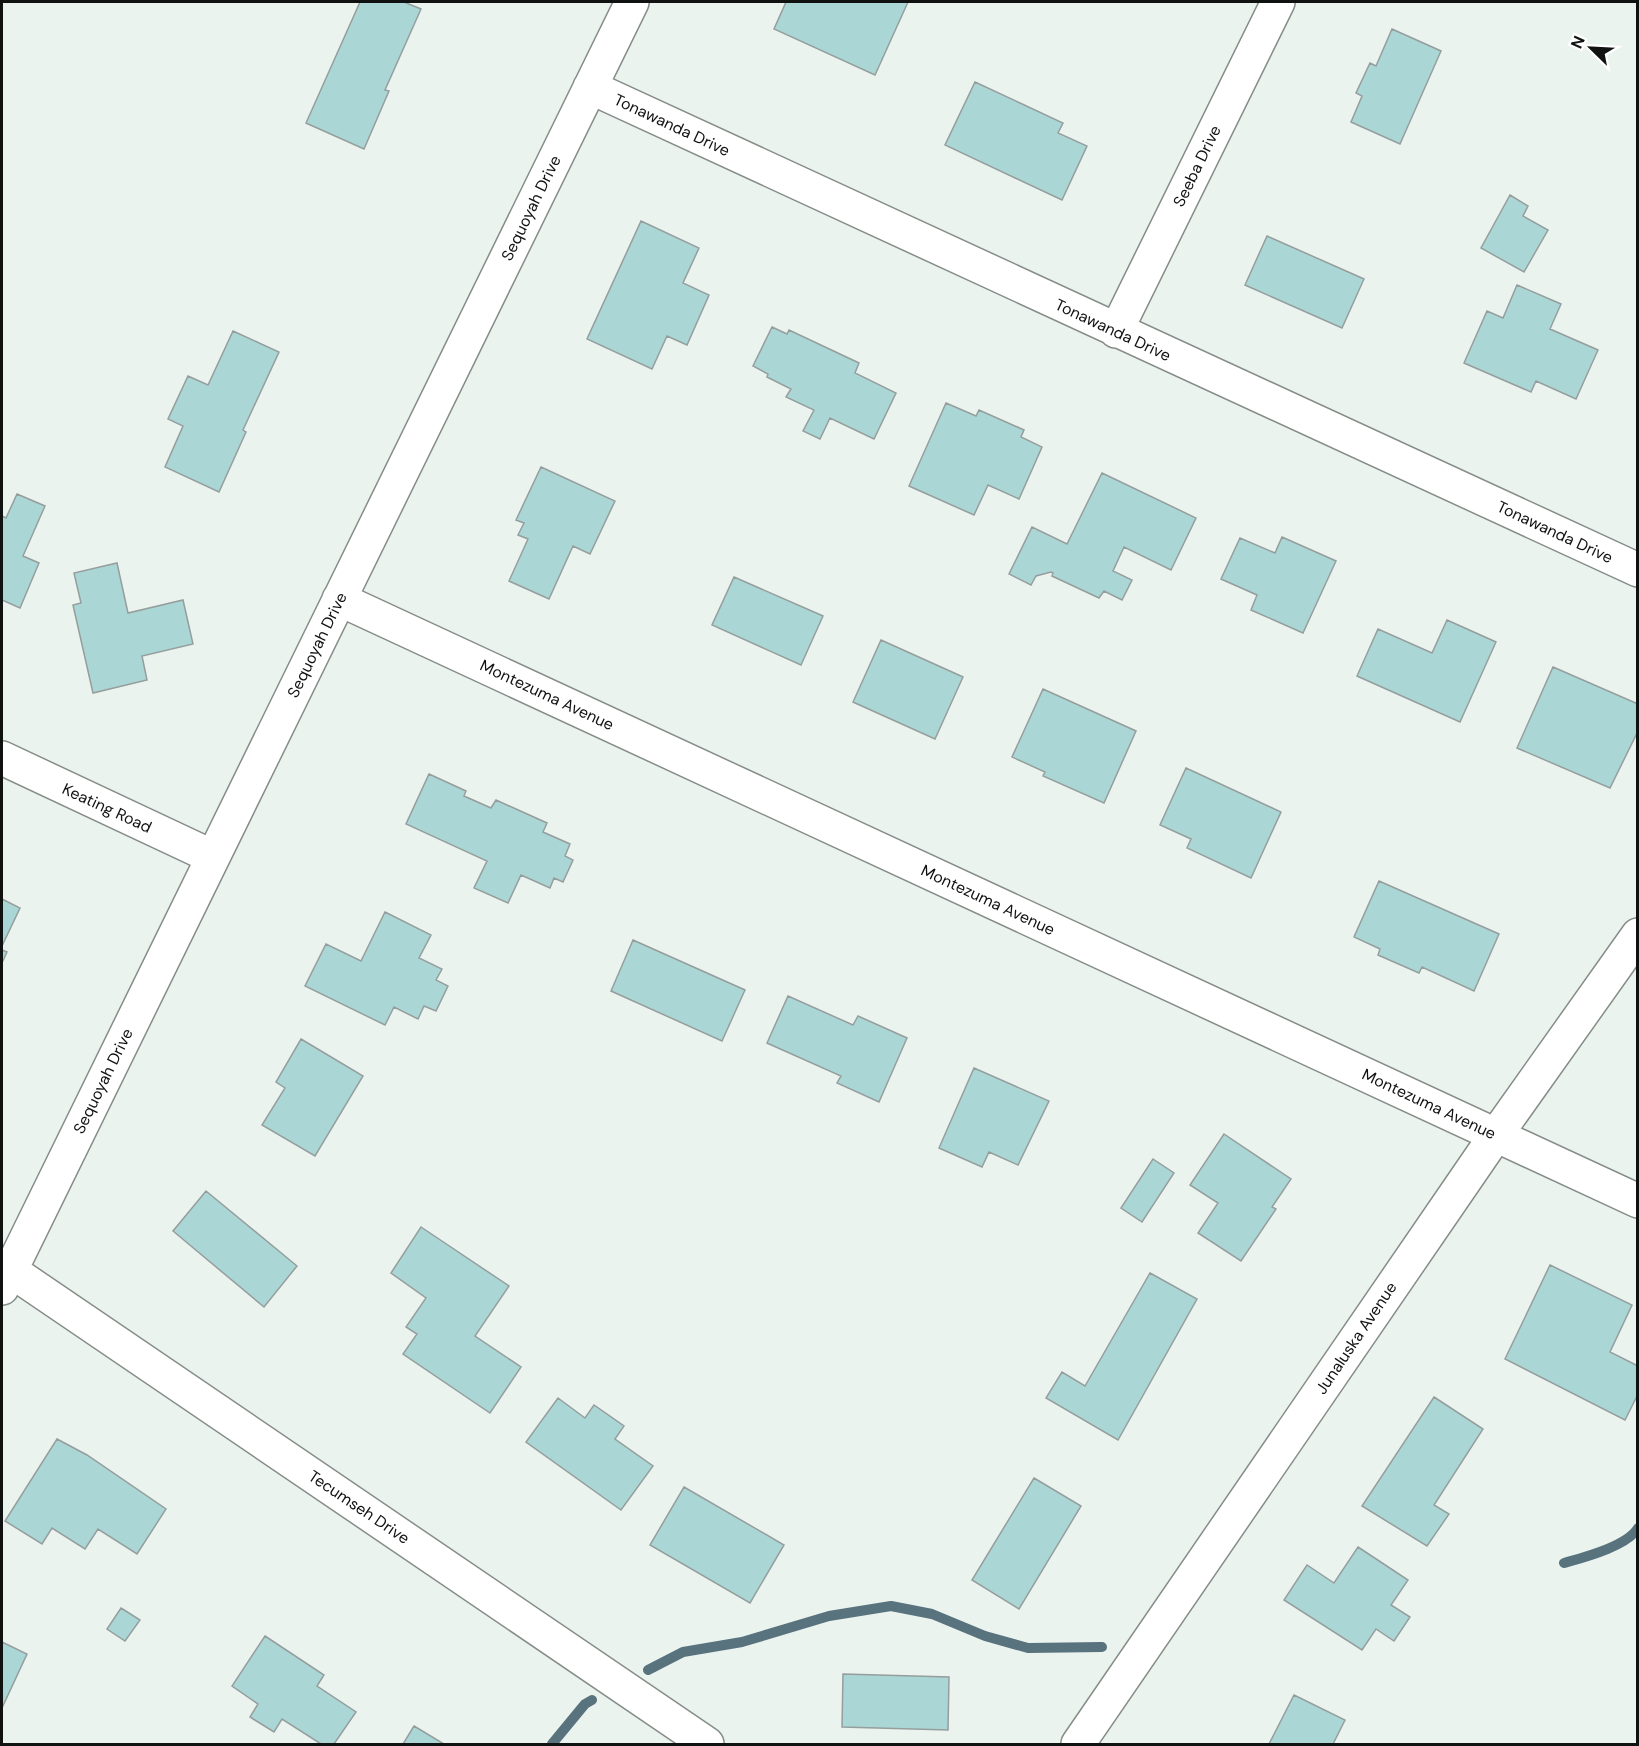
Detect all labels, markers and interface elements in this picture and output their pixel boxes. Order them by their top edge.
north arrow [1561,18,1621,78]
text: N [1566,33,1590,52]
street label: Tonawanda Drive [611,89,733,161]
street label: Seeba Drive [1168,122,1226,210]
street label: Sequoyah Drive [496,152,566,264]
street label: Tonawanda Drive [1052,294,1174,366]
street label: Tonawanda Drive [1494,496,1616,568]
street label: Sequoyah Drive [282,589,352,701]
street label: Montezuma Avenue [477,655,617,735]
street label: Keating Road [59,778,155,838]
street label: Montezuma Avenue [918,860,1058,940]
street label: Sequoyah Drive [68,1025,138,1137]
street label: Montezuma Avenue [1359,1064,1499,1144]
street label: Junaluska Avenue [1311,1278,1401,1398]
street label: Tecumseh Drive [304,1465,414,1549]

